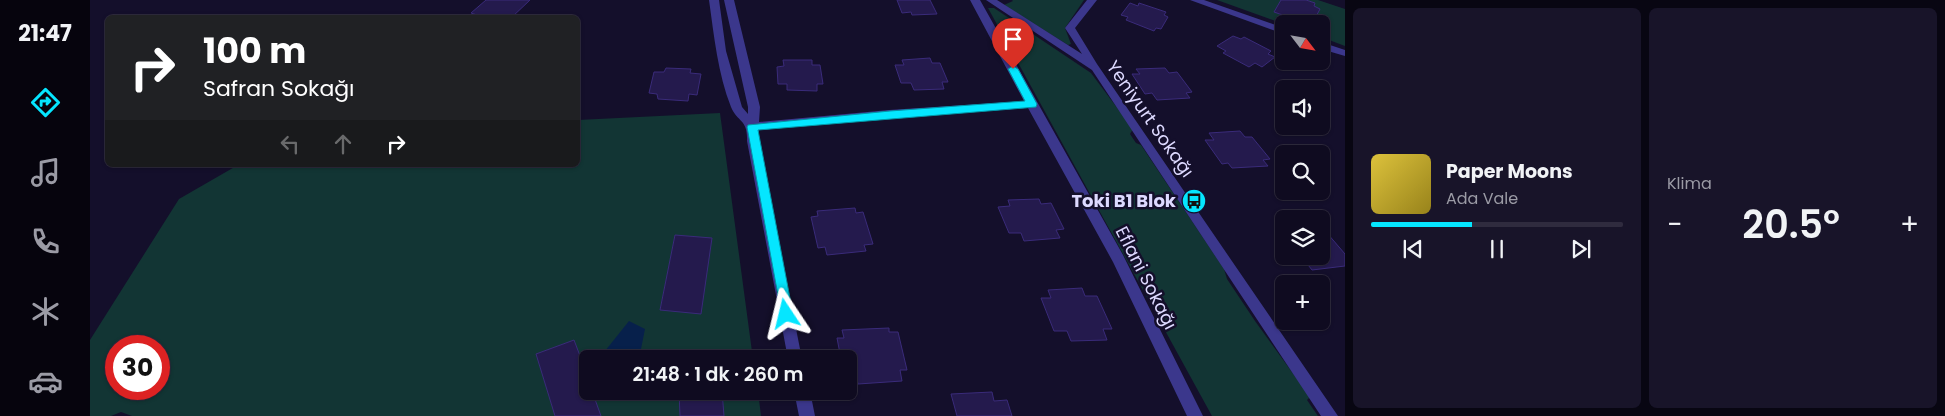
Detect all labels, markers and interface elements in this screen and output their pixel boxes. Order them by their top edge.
north arrow [1275,15,1330,70]
map controls [1275,15,1330,330]
text: 21:47 [18,18,72,49]
pin [992,18,1034,69]
icon: arrive [999,25,1027,53]
text: 100 m [203,26,306,75]
icon: right [120,35,185,100]
street label: Yeniyurt Sokağı [1101,55,1200,182]
text: Safran Sokağı [203,73,355,104]
button: sound [1275,80,1330,135]
icon: directions [28,85,63,120]
icon: left [276,130,304,158]
icon: ahead [329,130,357,158]
icon: right [382,130,410,158]
button: search [1275,145,1330,200]
icon: music [28,155,63,190]
text: Paper Moons [1446,158,1573,185]
text: Klima [1667,172,1712,195]
text: Ada Vale [1446,187,1518,210]
place label: Toki B1 Blok [1071,188,1177,213]
bus stop icon: Toki B1 Blok [1181,188,1207,214]
text: 20.5° [1742,198,1840,251]
text: − [1667,205,1682,244]
text: + [1900,205,1919,244]
button: layers [1275,210,1330,265]
street label: Eflani Sokağı [1110,222,1183,334]
icon: phone [28,224,63,259]
icon: previous [1399,235,1427,263]
icon: pause [1483,235,1511,263]
icon: next [1567,235,1595,263]
button: + [1275,275,1330,330]
position arrow [759,287,811,339]
icon: climate [28,294,63,329]
speed limit sign: 30 [105,335,170,400]
text: 21:48 · 1 dk · 260 m [632,361,804,388]
icon: car [28,364,63,399]

